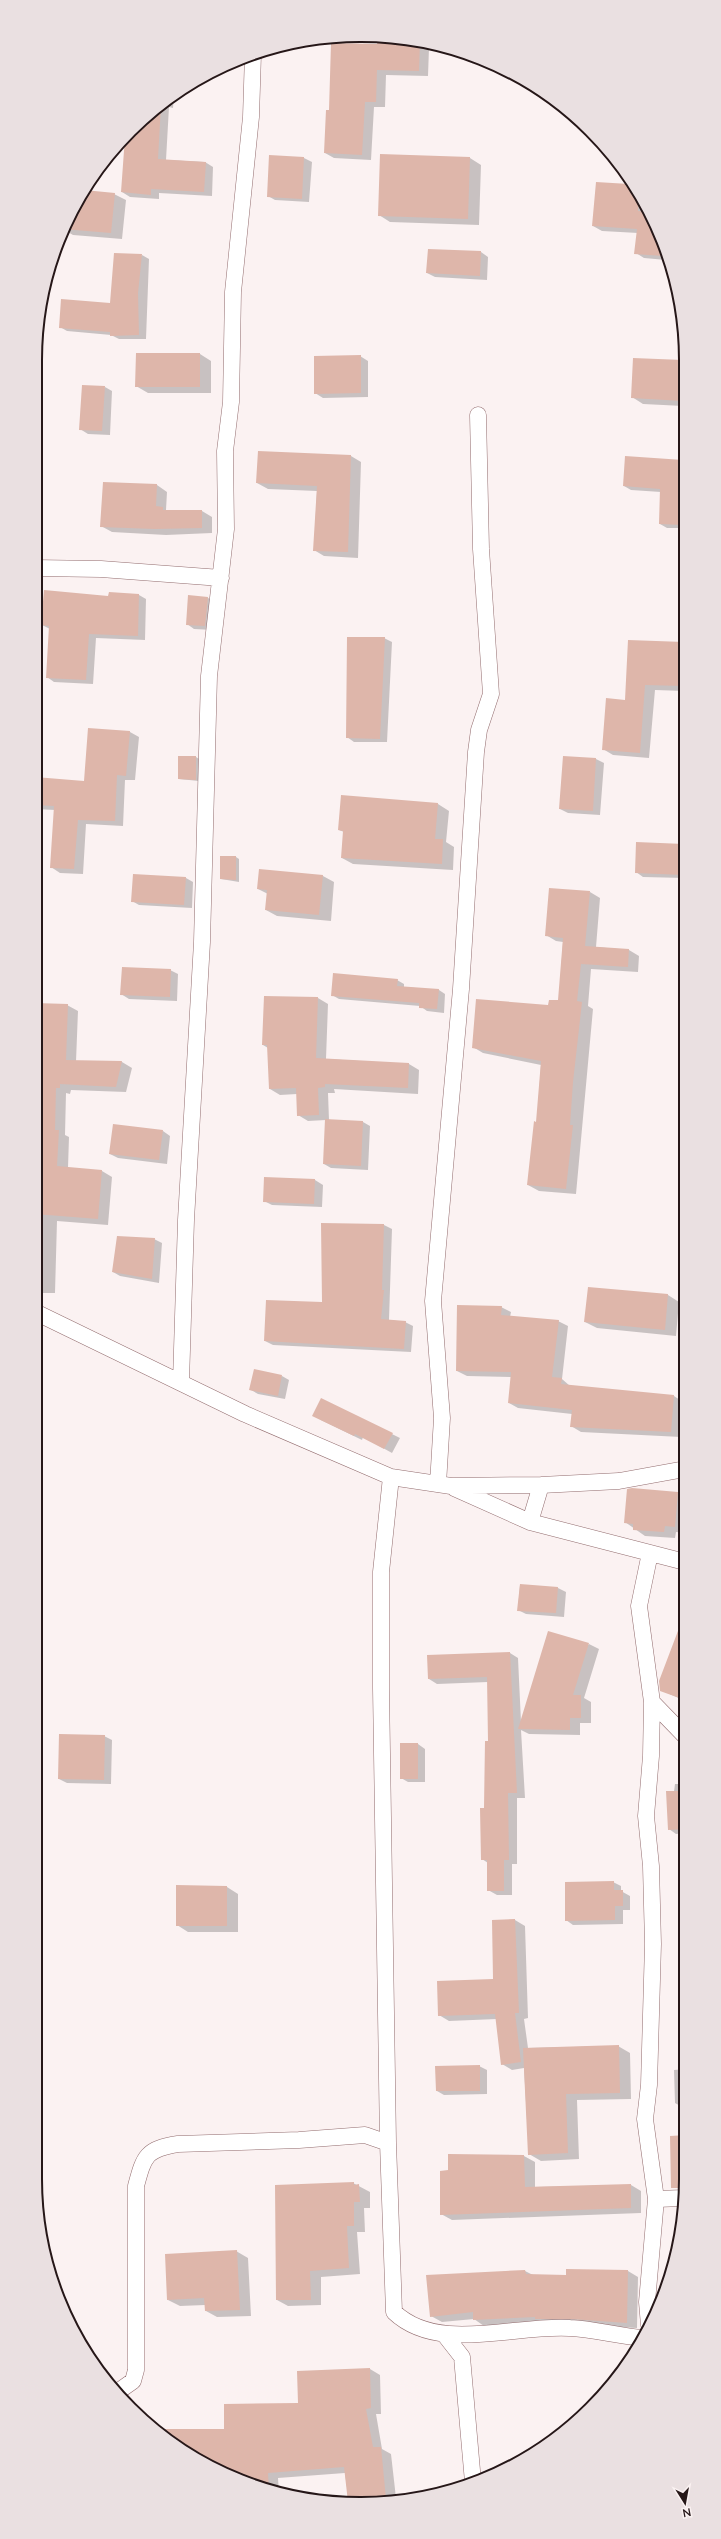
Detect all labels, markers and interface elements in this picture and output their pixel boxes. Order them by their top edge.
north arrow [665,2483,705,2523]
text: N [682,2506,692,2520]

